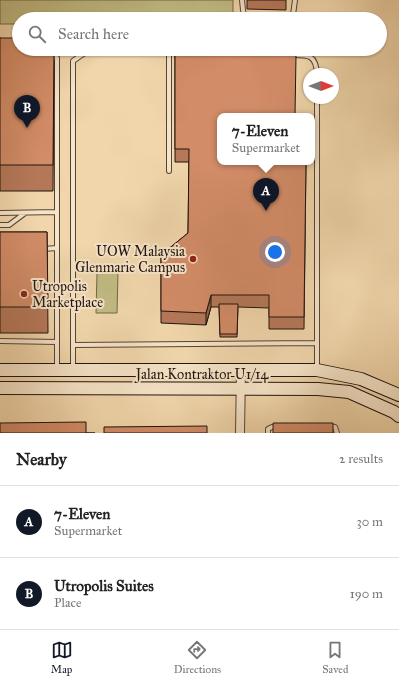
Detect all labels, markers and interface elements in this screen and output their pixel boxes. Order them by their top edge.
search box [12,12,387,56]
icon: search [26,23,48,45]
text: Search here [58,25,129,43]
north arrow [303,68,339,104]
pin: B [14,95,40,128]
popup [217,113,315,165]
text: 7-Eleven [232,122,288,140]
text: Supermarket [232,140,300,156]
pin: A [253,178,279,211]
your location [265,242,285,262]
place label: UOW Malaysia Glenmarie Campus [75,243,185,276]
marker: UOW Malaysia Glenmarie Campus [188,254,198,264]
place label: Utropolis Marketplace [32,278,103,311]
marker: Utropolis Marketplace [19,289,29,299]
street label: Jalan Kontraktor U1/14 [134,366,269,384]
text: Nearby [16,449,67,470]
text: 2 results [339,451,383,467]
text: 7-Eleven [54,505,110,523]
text: A [25,514,33,530]
text: 30 m [357,514,383,530]
text: Supermarket [54,523,122,539]
text: Utropolis Suites [54,577,154,595]
text: B [25,586,33,602]
text: 190 m [350,586,383,602]
text: Place [54,595,81,611]
tab: Map [51,639,73,676]
tab: Directions [174,639,221,676]
tab: Saved [322,639,348,676]

